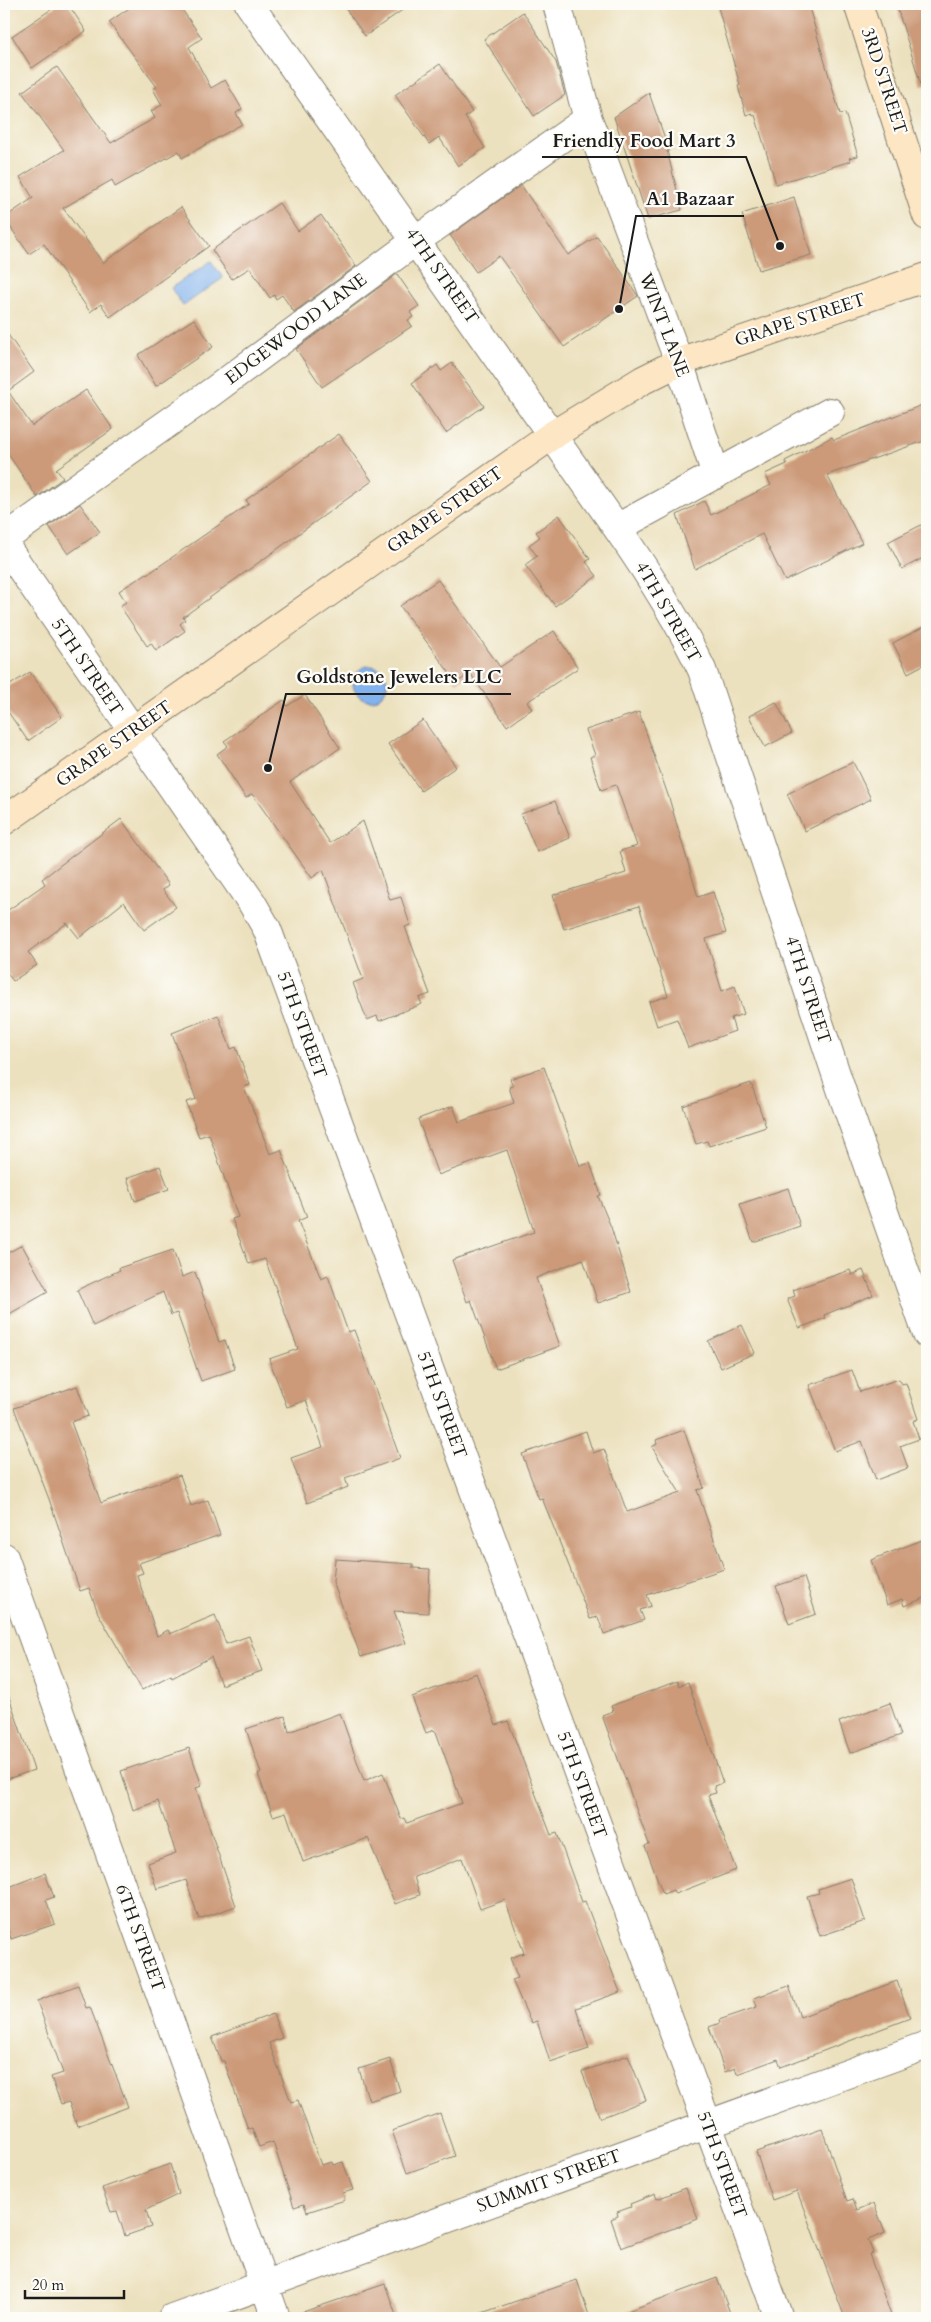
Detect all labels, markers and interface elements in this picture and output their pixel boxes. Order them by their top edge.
street label: 3RD STREET [855,24,913,138]
callout: Friendly Food Mart 3 [542,123,746,157]
text: Friendly Food Mart 3 [552,128,736,154]
callout: A1 Bazaar [636,182,744,216]
text: A1 Bazaar [646,186,734,212]
street label: 4TH STREET [400,223,484,329]
street label: EDGEWOOD LANE [220,267,372,391]
street label: WINT LANE [632,268,695,381]
street label: GRAPE STREET [731,287,869,353]
street label: GRAPE STREET [382,461,508,559]
street label: 4TH STREET [629,557,707,667]
street label: 5TH STREET [45,613,129,721]
callout: Goldstone Jewelers LLC [286,660,511,694]
text: Goldstone Jewelers LLC [296,664,502,690]
street label: GRAPE STREET [51,695,177,793]
street label: 4TH STREET [779,933,837,1047]
street label: 5TH STREET [271,968,333,1082]
street label: 5TH STREET [411,1348,473,1462]
street label: 5TH STREET [551,1728,613,1842]
street label: 6TH STREET [109,1881,171,1995]
street label: 5TH STREET [691,2108,753,2222]
street label: SUMMIT STREET [473,2143,625,2219]
scale bar [25,2267,124,2299]
text: 20 m [32,2275,64,2295]

